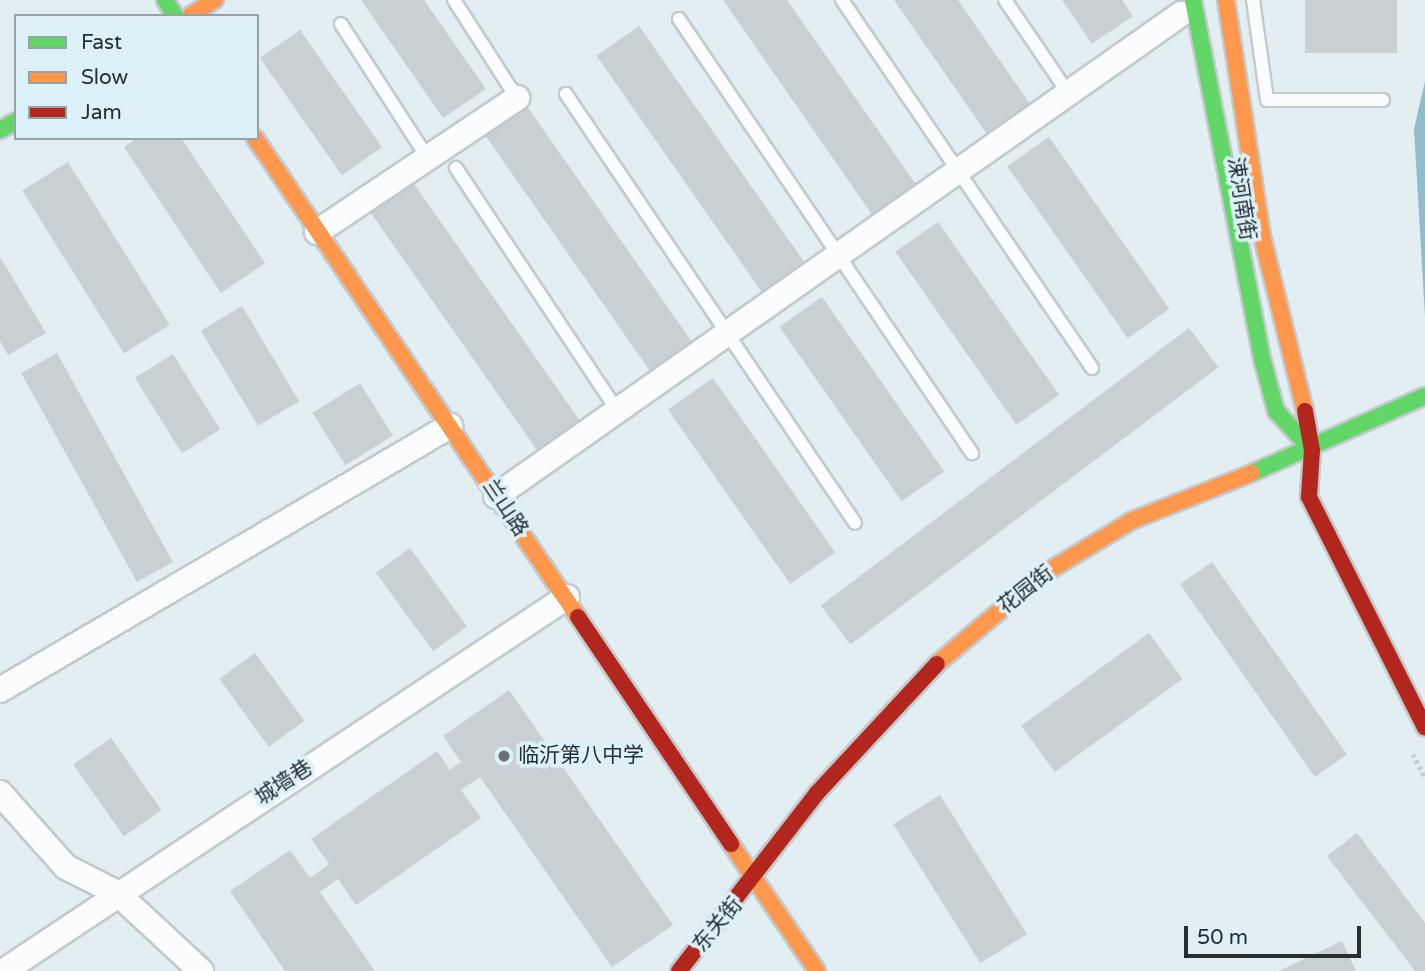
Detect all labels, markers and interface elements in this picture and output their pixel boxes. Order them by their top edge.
legend [14,14,259,140]
text: Fast [81,30,122,55]
text: Slow [81,65,128,90]
text: Jam [81,100,122,125]
street label: 涑河南街 [1222,156,1260,242]
street label: 兰山路 [477,475,533,541]
street label: 花园街 [993,561,1059,619]
place label: 临沂第八中学 [518,743,644,769]
marker: 临沂第八中学 [496,748,512,764]
street label: 城墙巷 [251,755,317,811]
street label: 东关街 [688,893,748,957]
scale bar [1187,912,1364,956]
text: 50 m [1197,925,1248,950]

